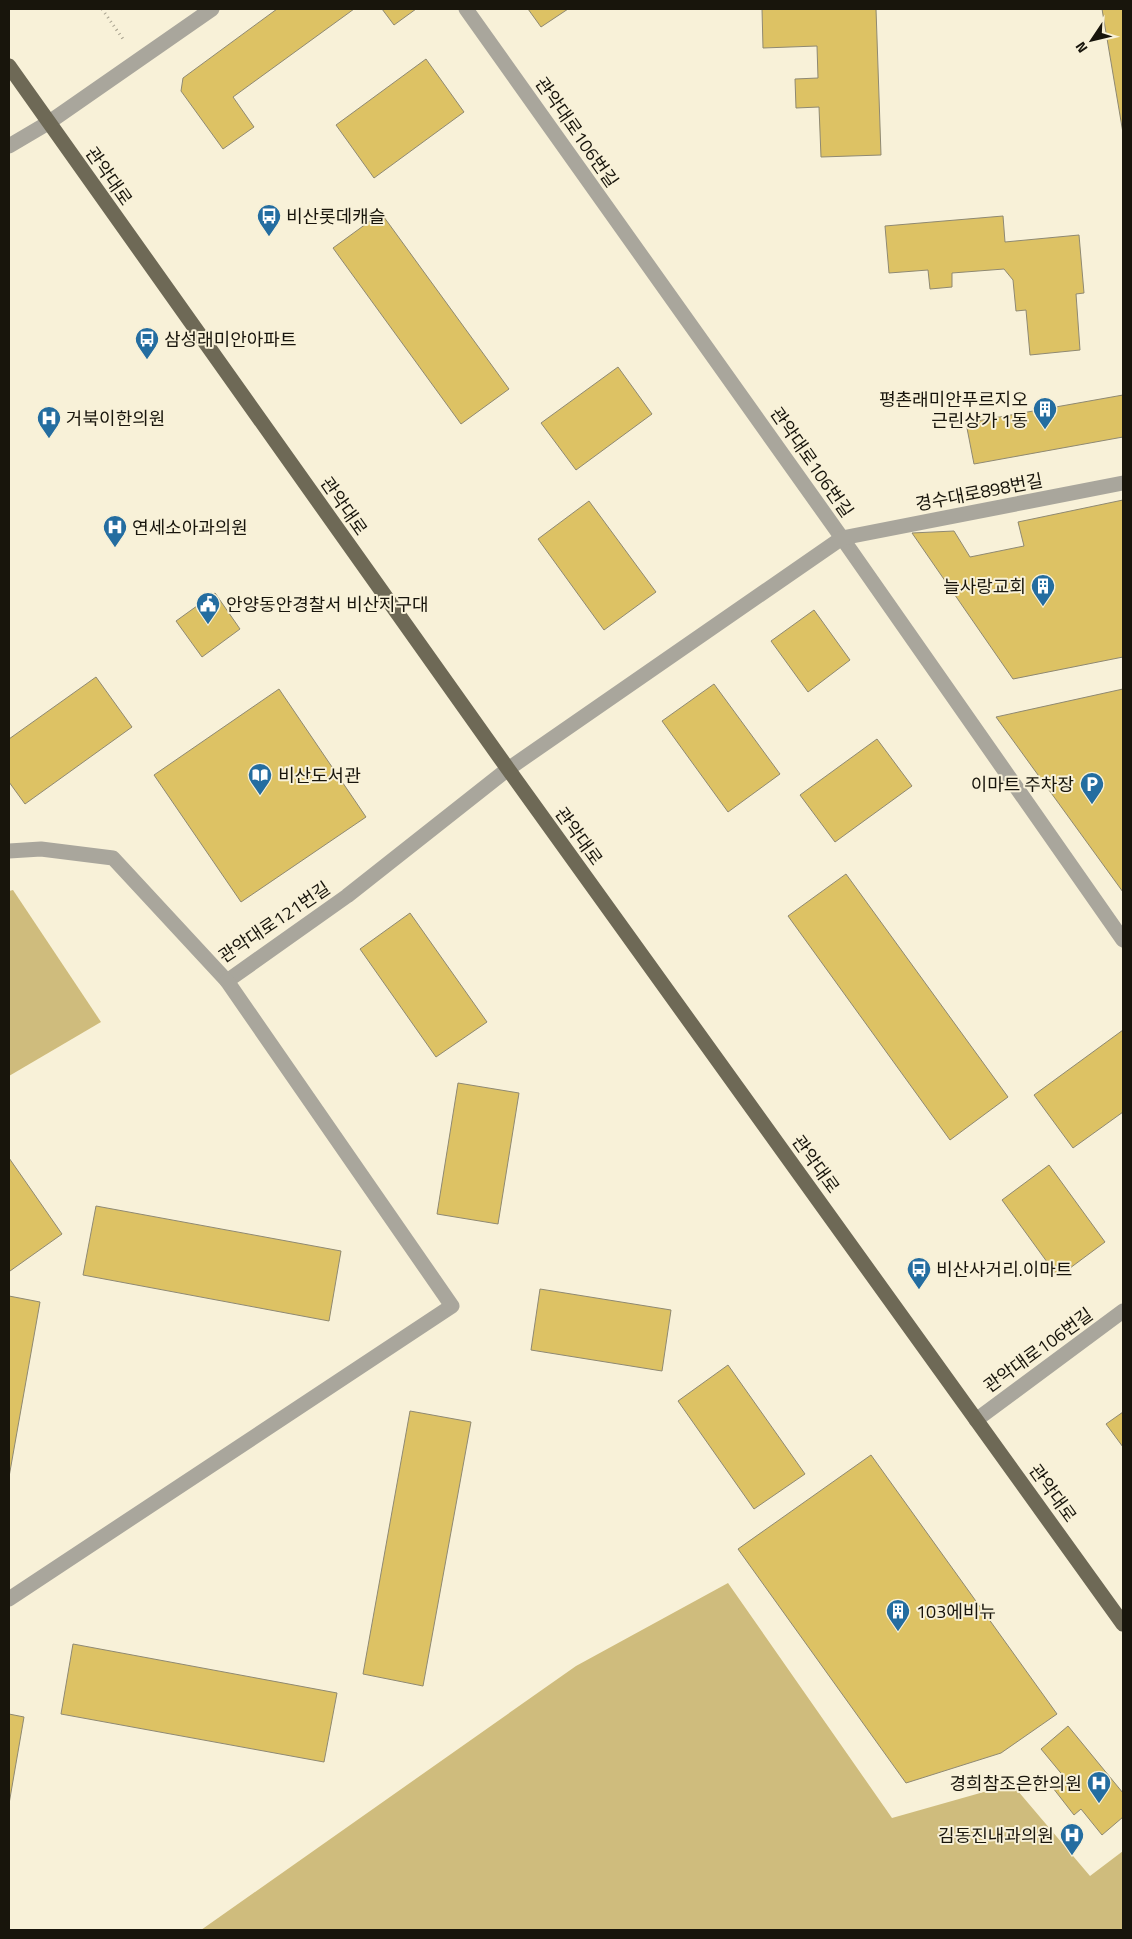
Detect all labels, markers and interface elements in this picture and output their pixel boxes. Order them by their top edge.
north arrow [1067,15,1117,65]
text: N [1070,38,1092,58]
street label: 관악대로106번길 [529,71,625,193]
street label: 관악대로 [79,141,139,211]
bus stop icon: 비산롯데캐슬 [256,203,282,237]
place label: 비산롯데캐슬 [286,203,385,230]
bus stop icon: 삼성래미안아파트 [134,326,160,360]
place label: 삼성래미안아파트 [164,326,296,353]
place label: 평촌래미안푸르지오 근린상가 1동 [879,386,1028,434]
building icon: 평촌래미안푸르지오 근린상가 1동 [1032,396,1058,430]
street label: 관악대로106번길 [764,401,860,523]
hospital icon: 거북이한의원 [36,405,62,439]
place label: 거북이한의원 [66,405,165,432]
street label: 경수대로898번길 [913,466,1045,518]
street label: 관악대로 [314,471,374,541]
hospital icon: 연세소아과의원 [102,514,128,548]
place label: 연세소아과의원 [132,514,248,541]
place label: 늘사랑교회 [943,573,1026,600]
building icon: 늘사랑교회 [1030,573,1056,607]
public building icon: 안양동안경찰서 비산지구대 [195,591,221,625]
place label: 안양동안경찰서 비산지구대 [226,591,429,618]
library icon: 비산도서관 [247,762,273,796]
place label: 비산도서관 [278,762,361,789]
place label: 이마트 주차장 [971,771,1074,798]
parking icon: 이마트 주차장 [1079,771,1105,805]
street label: 관악대로 [549,801,609,871]
street label: 관악대로121번길 [213,875,335,969]
street label: 관악대로 [786,1129,846,1199]
bus stop icon: 비산사거리.이마트 [906,1256,932,1290]
place label: 비산사거리.이마트 [936,1256,1072,1283]
street label: 관악대로106번길 [978,1301,1098,1399]
street label: 관악대로 [1023,1458,1083,1528]
building icon: 103에비뉴 [885,1598,911,1632]
place label: 103에비뉴 [916,1598,996,1625]
place label: 경희참조은한의원 [950,1770,1082,1797]
hospital icon: 경희참조은한의원 [1086,1770,1112,1804]
place label: 김동진내과의원 [938,1822,1054,1849]
hospital icon: 김동진내과의원 [1059,1822,1085,1856]

